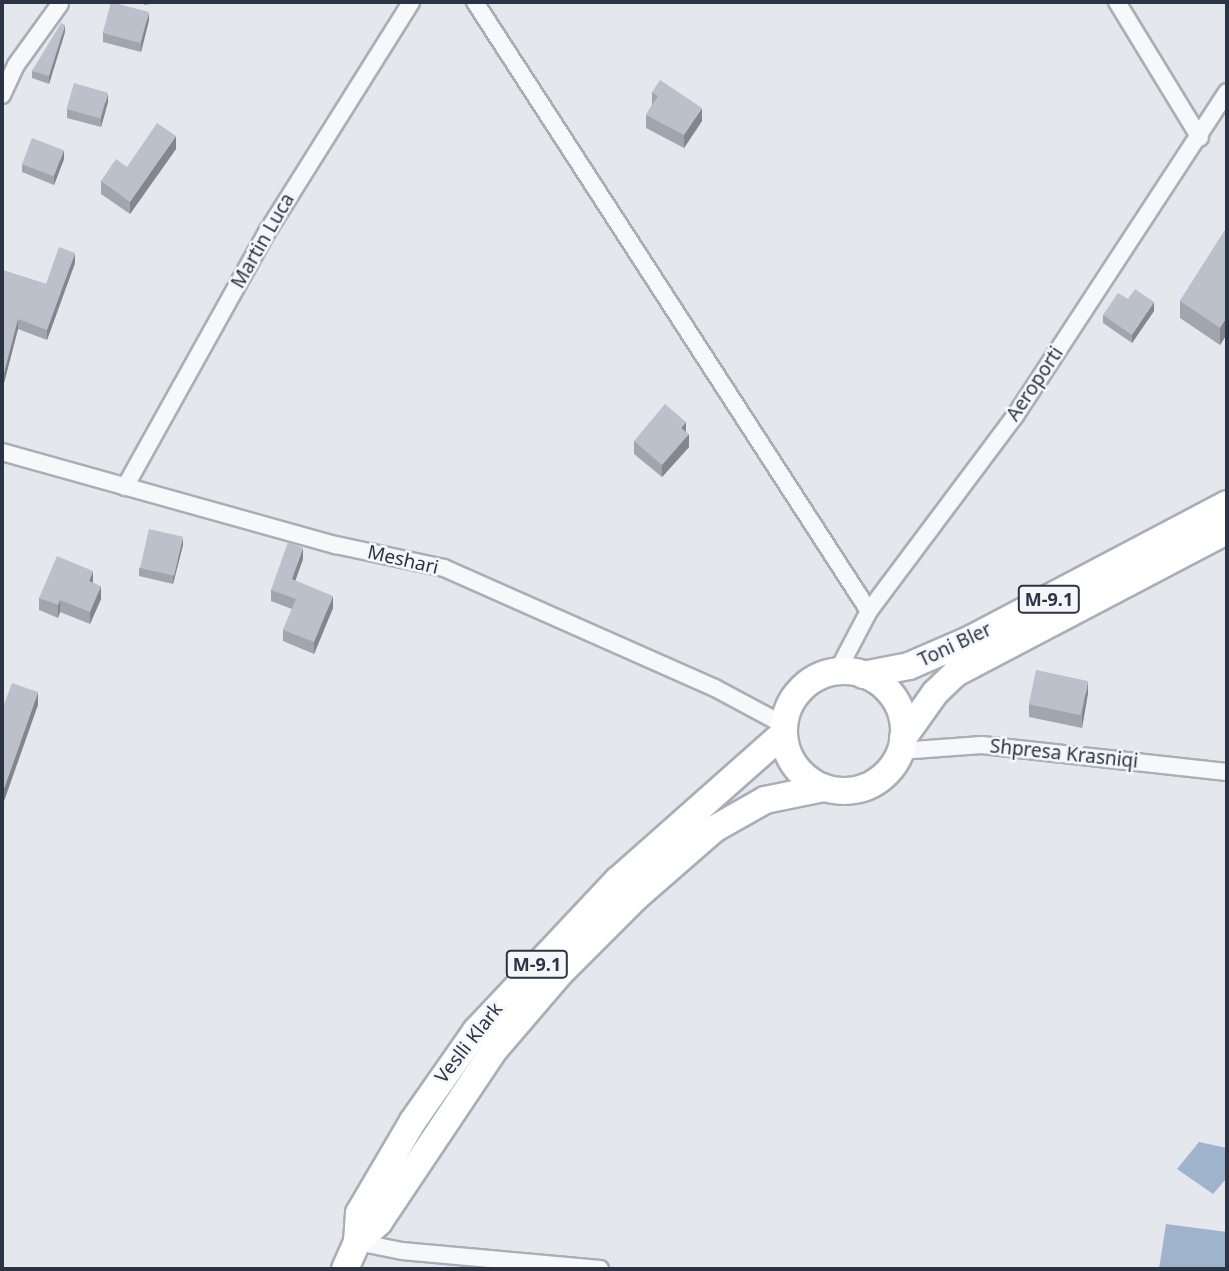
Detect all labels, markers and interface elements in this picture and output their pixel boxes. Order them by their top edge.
street label: Martin Luca [227,190,299,292]
street label: Aeroporti [1002,343,1068,425]
street label: Meshari [365,541,441,579]
road number: M-9.1 [1018,584,1080,614]
street label: Toni Bler [915,618,995,672]
street label: Shpresa Krasniqi [989,735,1139,773]
road number: M-9.1 [505,950,568,979]
street label: Veslli Klark [431,998,507,1088]

